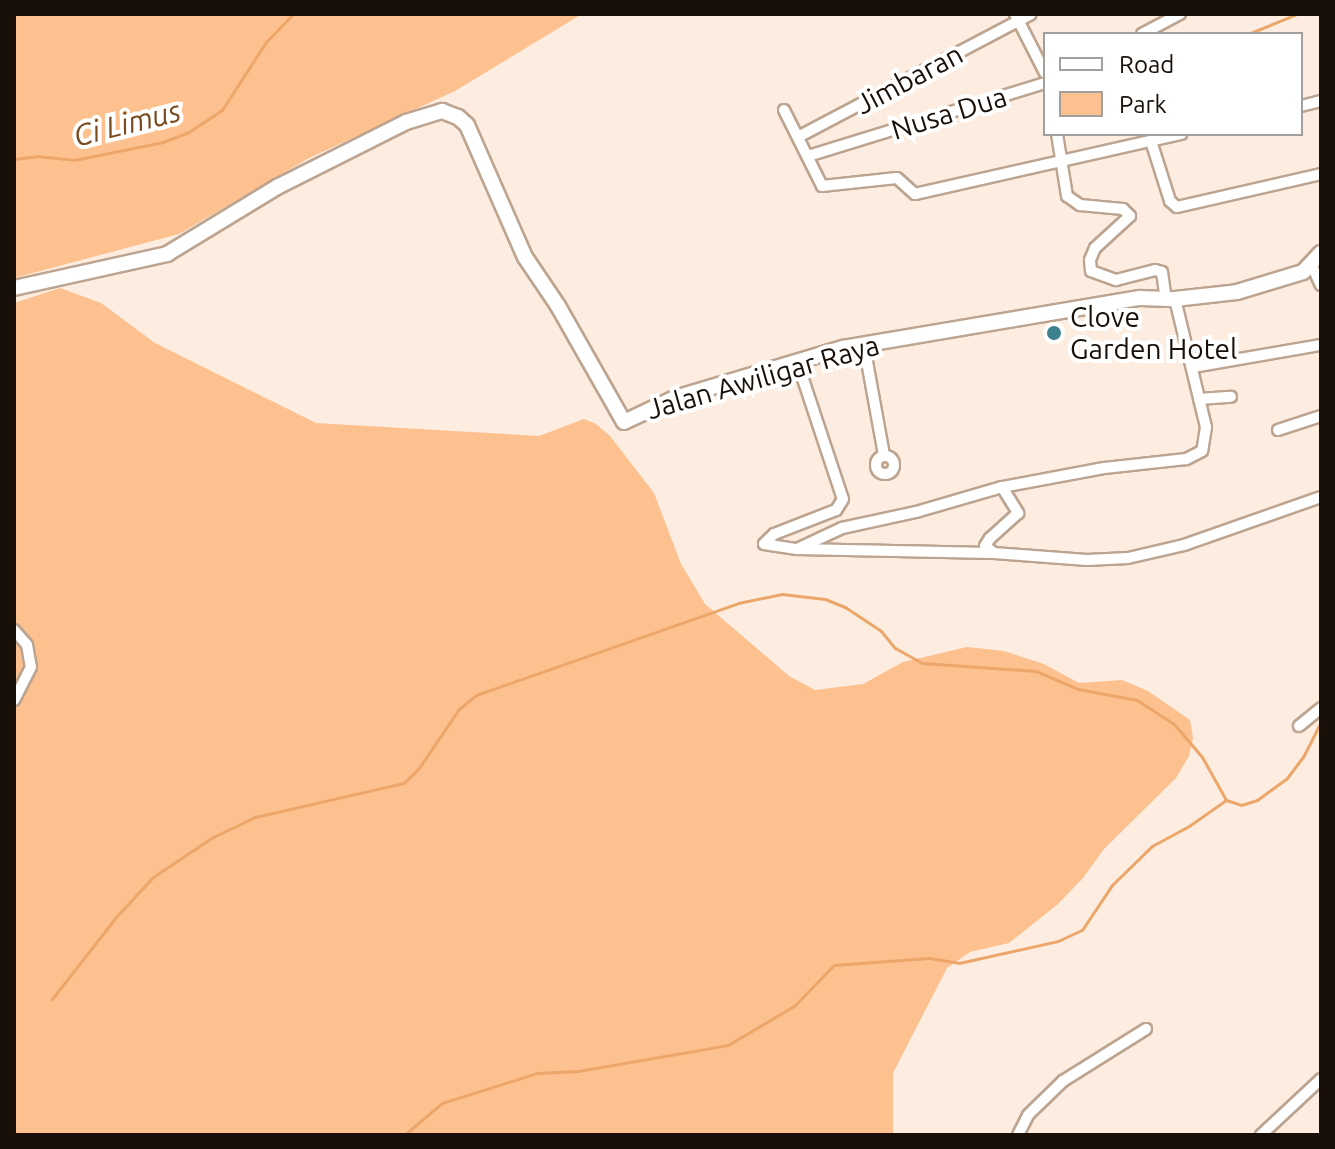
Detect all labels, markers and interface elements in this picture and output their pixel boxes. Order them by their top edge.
legend [1043,32,1303,136]
street label: Jimbaran [850,37,968,121]
text: Road [1119,51,1174,78]
street label: Nusa Dua [887,80,1011,146]
text: Park [1119,91,1167,118]
water label: Ci Limus [70,92,184,154]
place label: Clove Garden Hotel [1070,300,1237,366]
marker: Clove Garden Hotel [1045,324,1063,342]
street label: Jalan Awiligar Raya [643,328,883,426]

